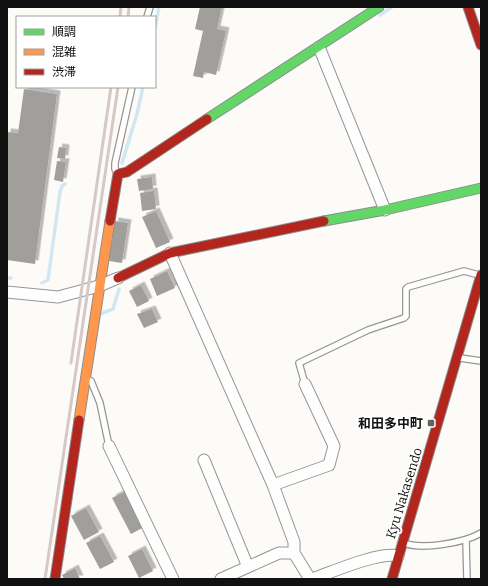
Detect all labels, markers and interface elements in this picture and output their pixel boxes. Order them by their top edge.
legend [16,16,156,88]
text: 順調 [52,25,76,39]
text: 混雑 [52,45,76,59]
text: 渋滞 [52,65,76,79]
place label: 和田多中町 [358,416,423,431]
marker: 和田多中町 [426,418,436,428]
street label: Kyu Nakasendo [383,446,425,540]

